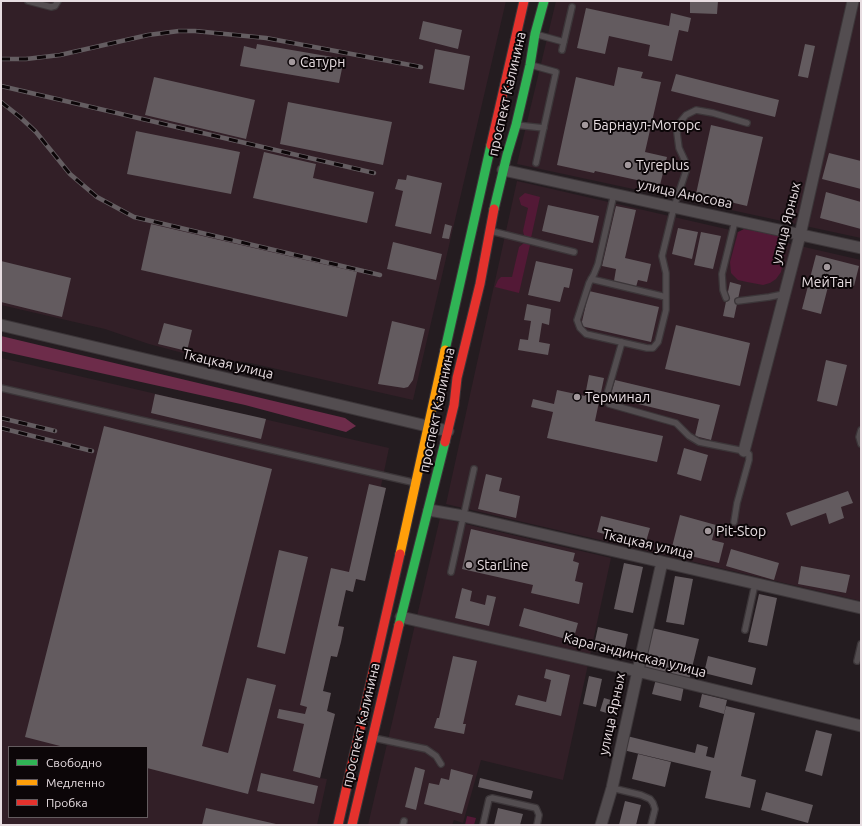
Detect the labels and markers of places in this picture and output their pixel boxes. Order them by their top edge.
place label: Сатурн [300,54,345,70]
marker: Сатурн [287,57,297,67]
place label: Барнаул-Моторс [593,117,701,133]
marker: Барнаул-Моторс [580,120,590,130]
place label: Tyreplus [636,157,689,173]
marker: Tyreplus [623,160,633,170]
marker: МейТан [822,262,832,272]
place label: МейТан [802,274,852,290]
place label: Терминал [585,389,650,405]
marker: Терминал [572,392,582,402]
place label: Pit-Stop [716,523,766,539]
marker: Pit-Stop [703,526,713,536]
place label: StarLine [477,557,529,573]
marker: StarLine [464,560,474,570]

